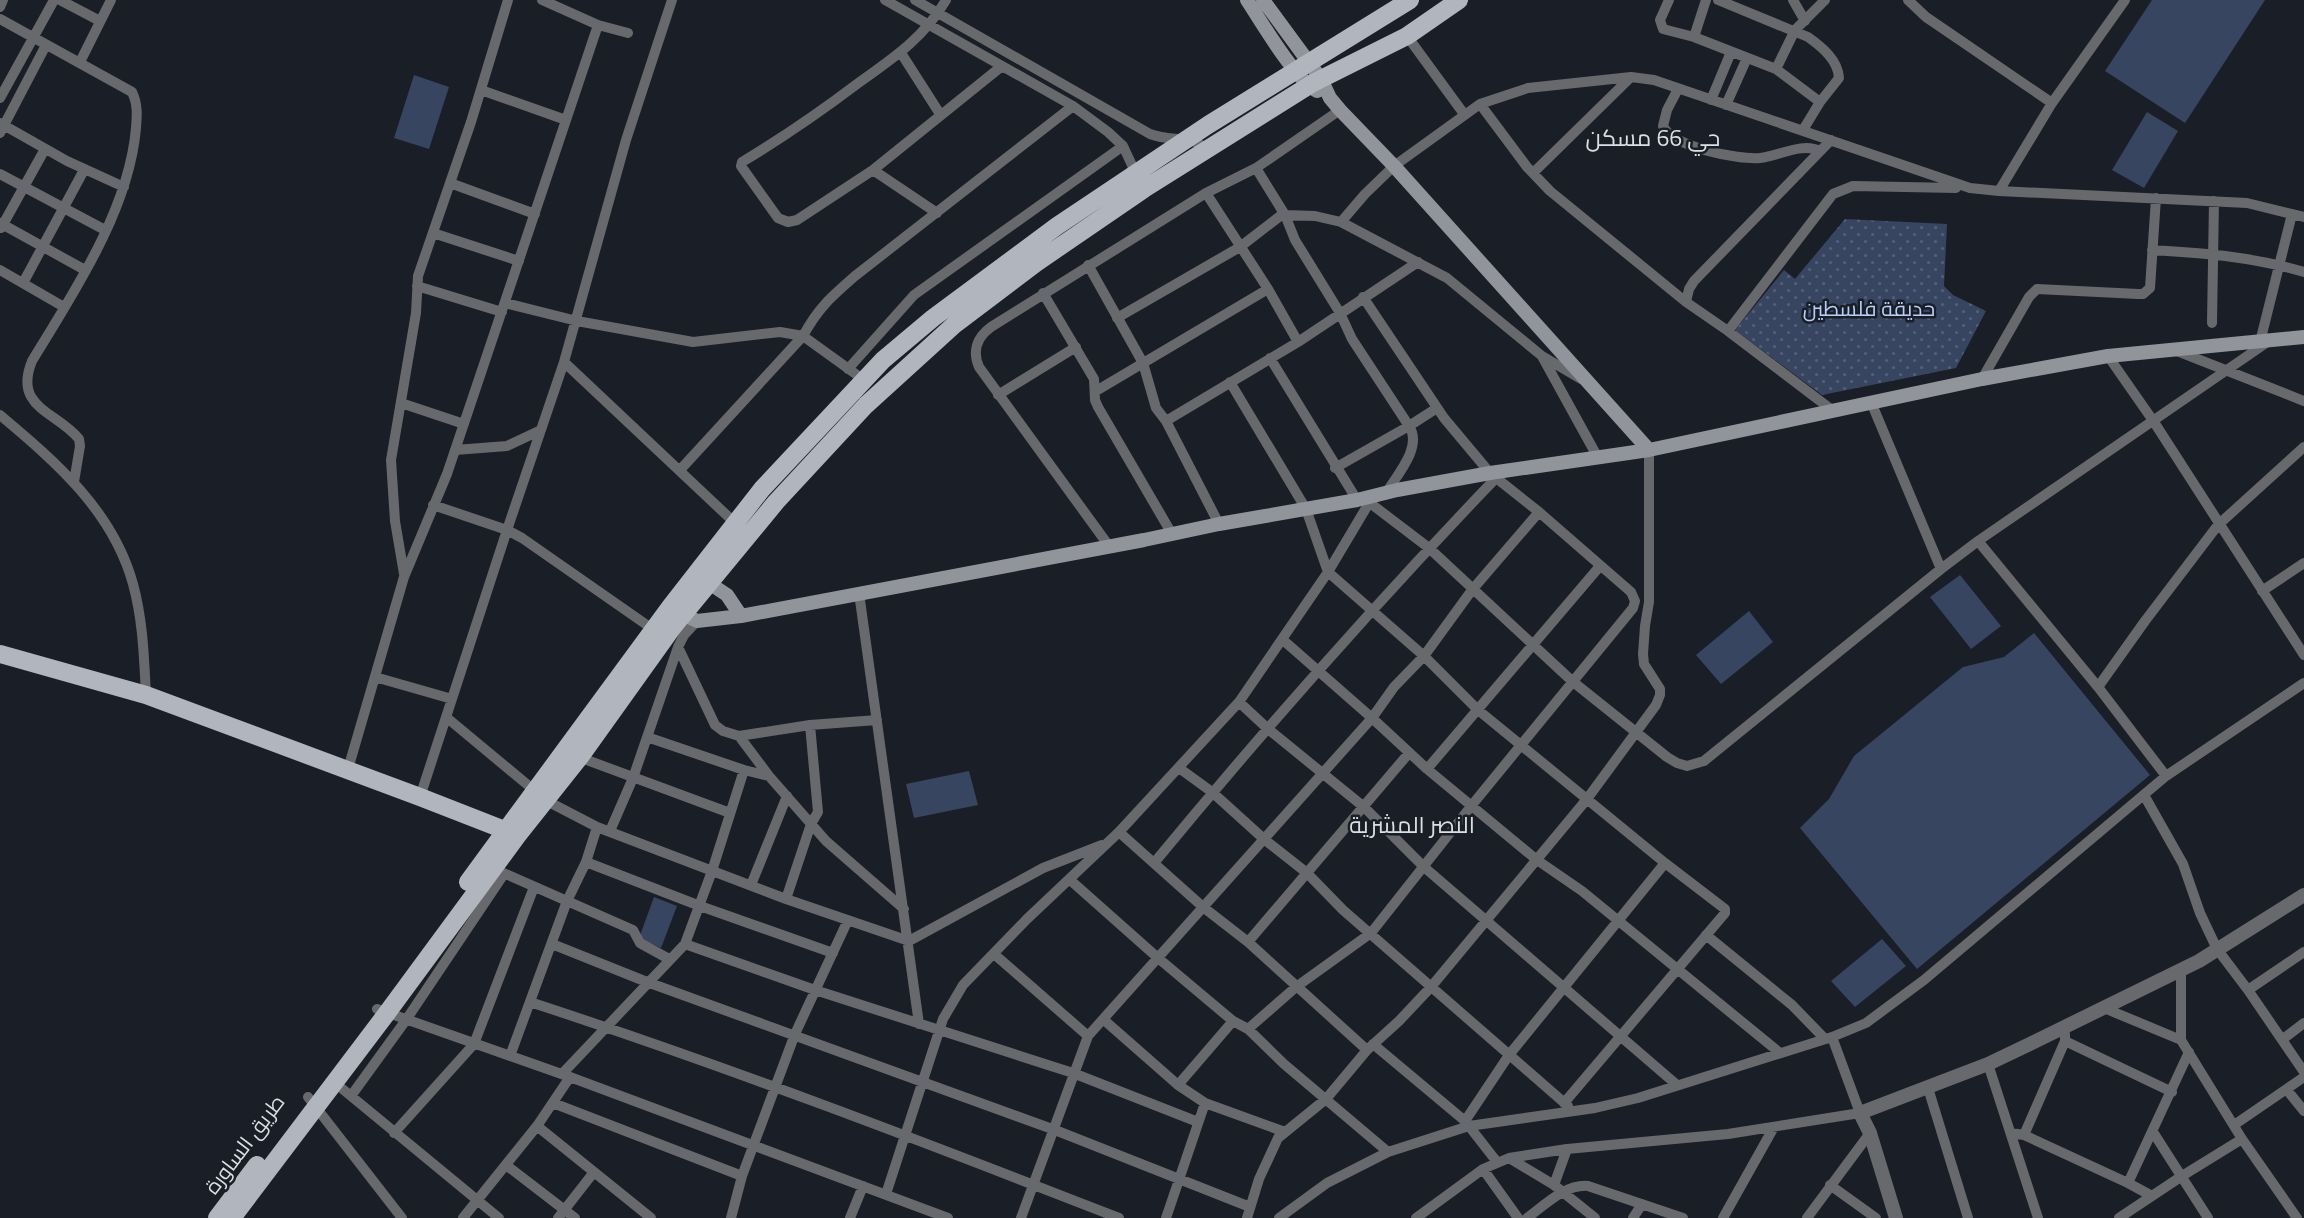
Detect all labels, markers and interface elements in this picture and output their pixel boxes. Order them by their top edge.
district label: حي 66 مسكن [1586,120,1720,156]
park label: حديقة فلسطين [1803,292,1935,324]
district label: النصر المشرية [1349,807,1475,842]
street label: طريق الساورة [196,1087,292,1201]

